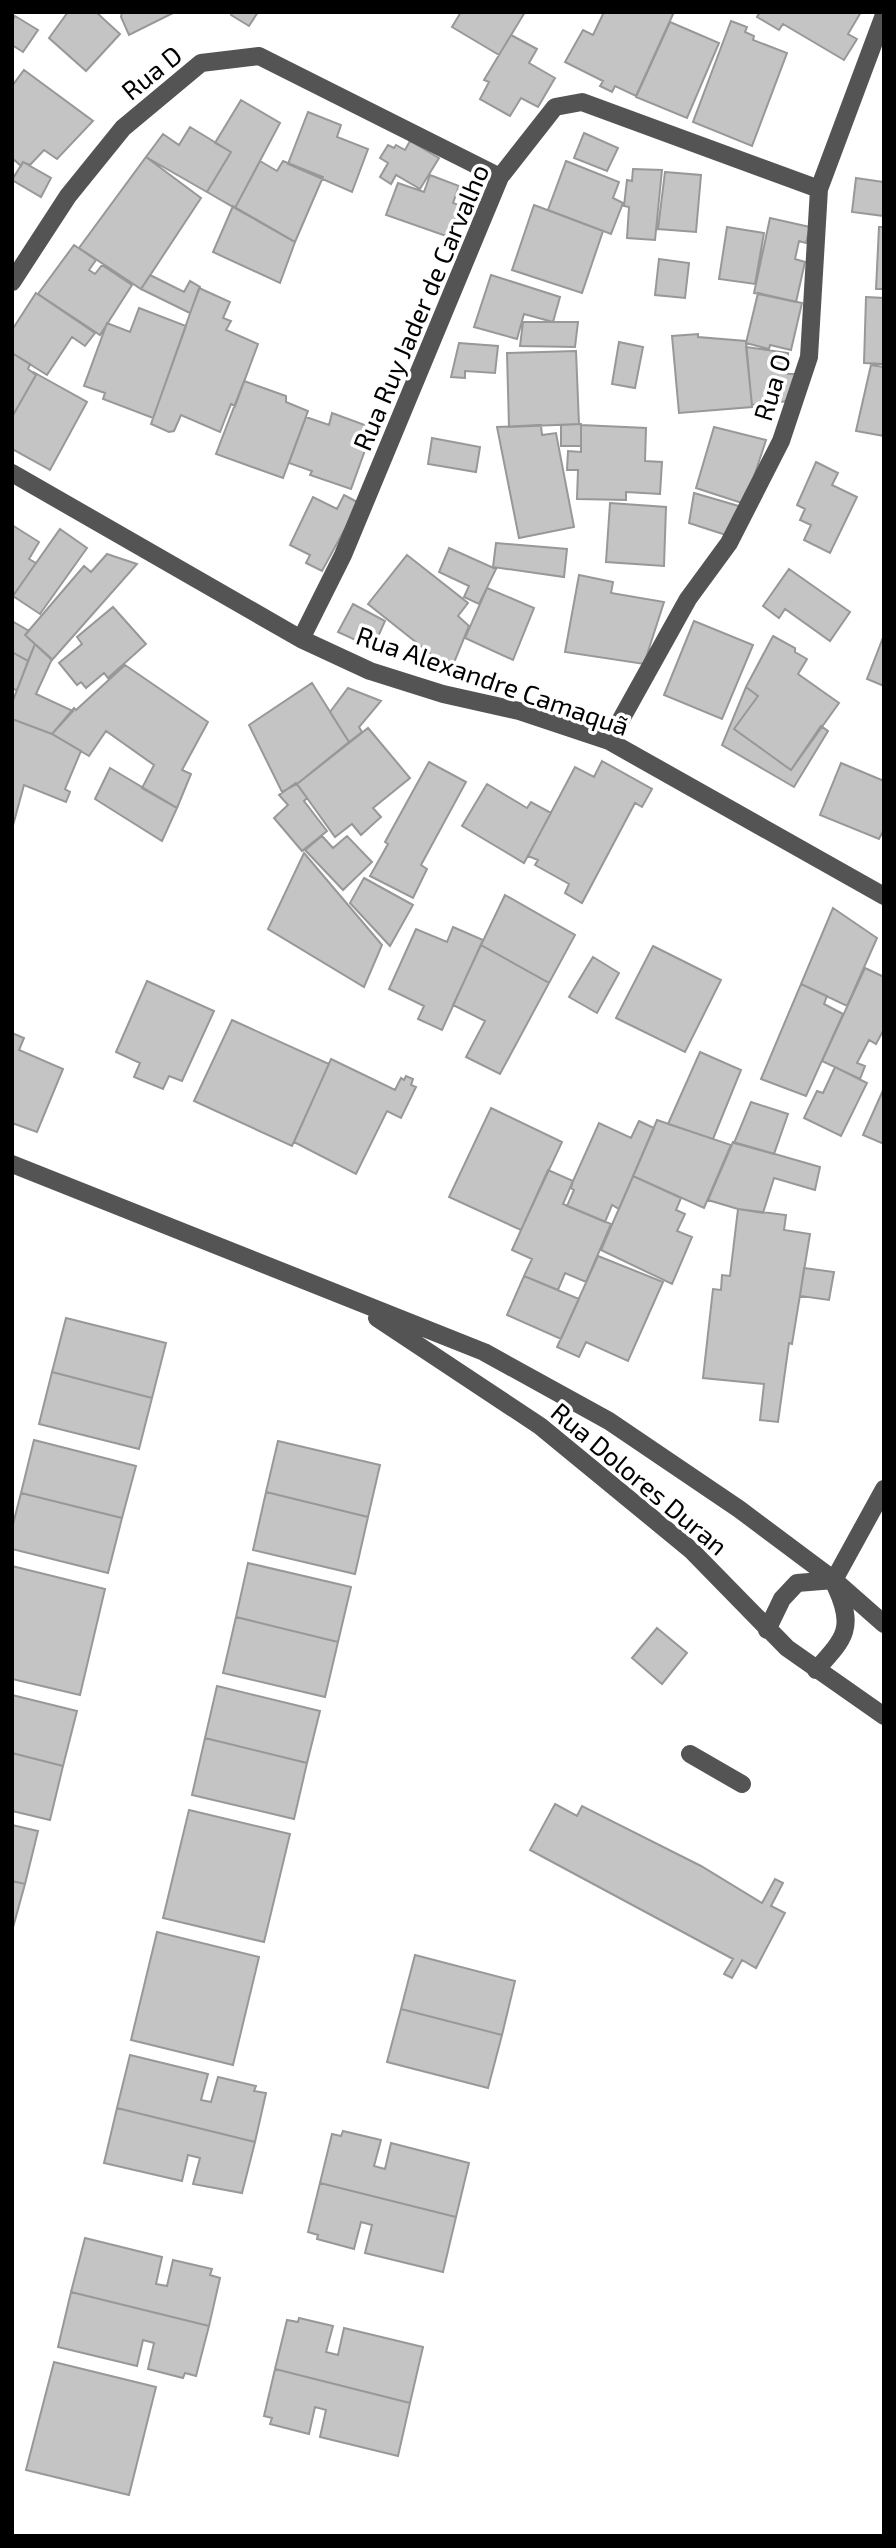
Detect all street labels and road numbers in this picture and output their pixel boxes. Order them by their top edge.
street label: Rua D [115,38,187,106]
street label: Rua Ruy Jader de Carvalho [346,159,494,455]
street label: Rua O [746,350,796,424]
street label: Rua Alexandre Camaquã [353,619,633,741]
street label: Rua Dolores Duran [546,1395,734,1561]

